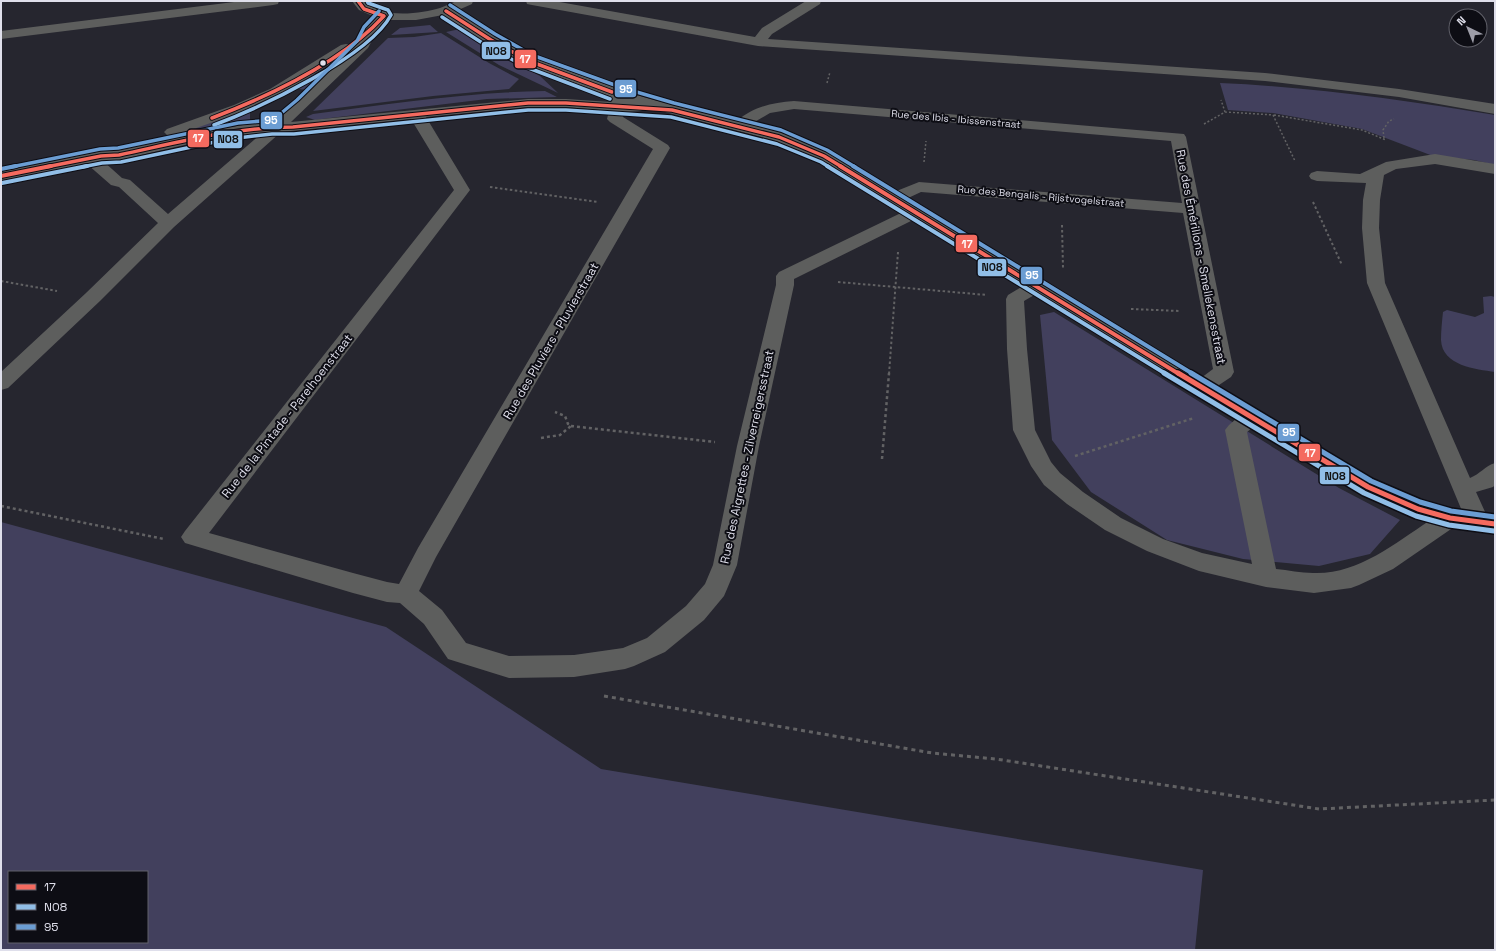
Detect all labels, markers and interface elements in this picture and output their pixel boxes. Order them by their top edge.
north arrow [1448,8,1488,48]
text: N [1454,13,1469,28]
line badge: N08 [481,41,511,60]
text: N08 [485,44,507,58]
line badge: 17 [514,49,537,69]
text: 17 [519,52,531,66]
unlabelled marker [318,58,328,68]
line badge: 95 [614,79,637,98]
text: 95 [619,82,633,96]
street label: Rue des Ibis - Ibissenstraat [891,107,1022,131]
line badge: 95 [260,111,283,130]
text: 95 [264,113,278,127]
line badge: 17 [187,129,210,148]
line badge: N08 [213,130,243,149]
text: 17 [192,131,204,145]
text: N08 [217,132,239,146]
street label: Rue des Émérillons - Smellekensstraat [1172,148,1230,366]
street label: Rue des Bengalis - Rijstvogelstraat [957,182,1125,210]
line badge: 17 [955,234,978,253]
text: 17 [961,237,973,251]
line badge: N08 [977,258,1007,277]
street label: Rue des Pluviers - Pluvierstraat [499,260,603,422]
text: N08 [981,260,1003,274]
line badge: 95 [1020,266,1043,285]
text: 95 [1025,268,1039,282]
street label: Rue de la Pintade - Parelhoenstraat [218,331,356,501]
street label: Rue des Aigrettes - Zilverreigersstraat [717,349,777,565]
line badge: 95 [1277,423,1300,442]
text: 95 [1282,425,1296,439]
line badge: 17 [1298,443,1321,462]
text: 17 [1304,446,1316,460]
line badge: N08 [1319,466,1350,485]
text: N08 [1324,469,1346,483]
legend [8,871,148,943]
text: 17 [44,879,56,895]
text: N08 [44,899,67,915]
text: 95 [44,919,59,935]

